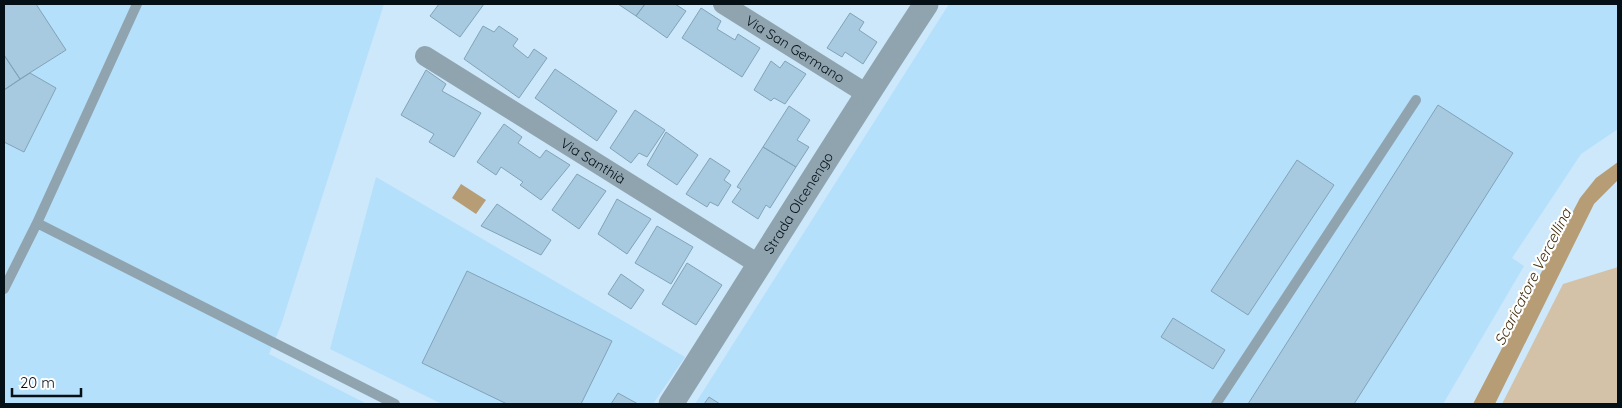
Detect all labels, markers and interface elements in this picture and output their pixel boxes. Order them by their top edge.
street label: Via San Germano [742,11,848,87]
street label: Via Santhià [557,134,629,188]
street label: Strada Olcenengo [759,149,837,257]
water label: Scaricatore Vercellina [1490,204,1576,348]
scale bar [12,366,81,398]
text: 20 m [20,373,55,392]

